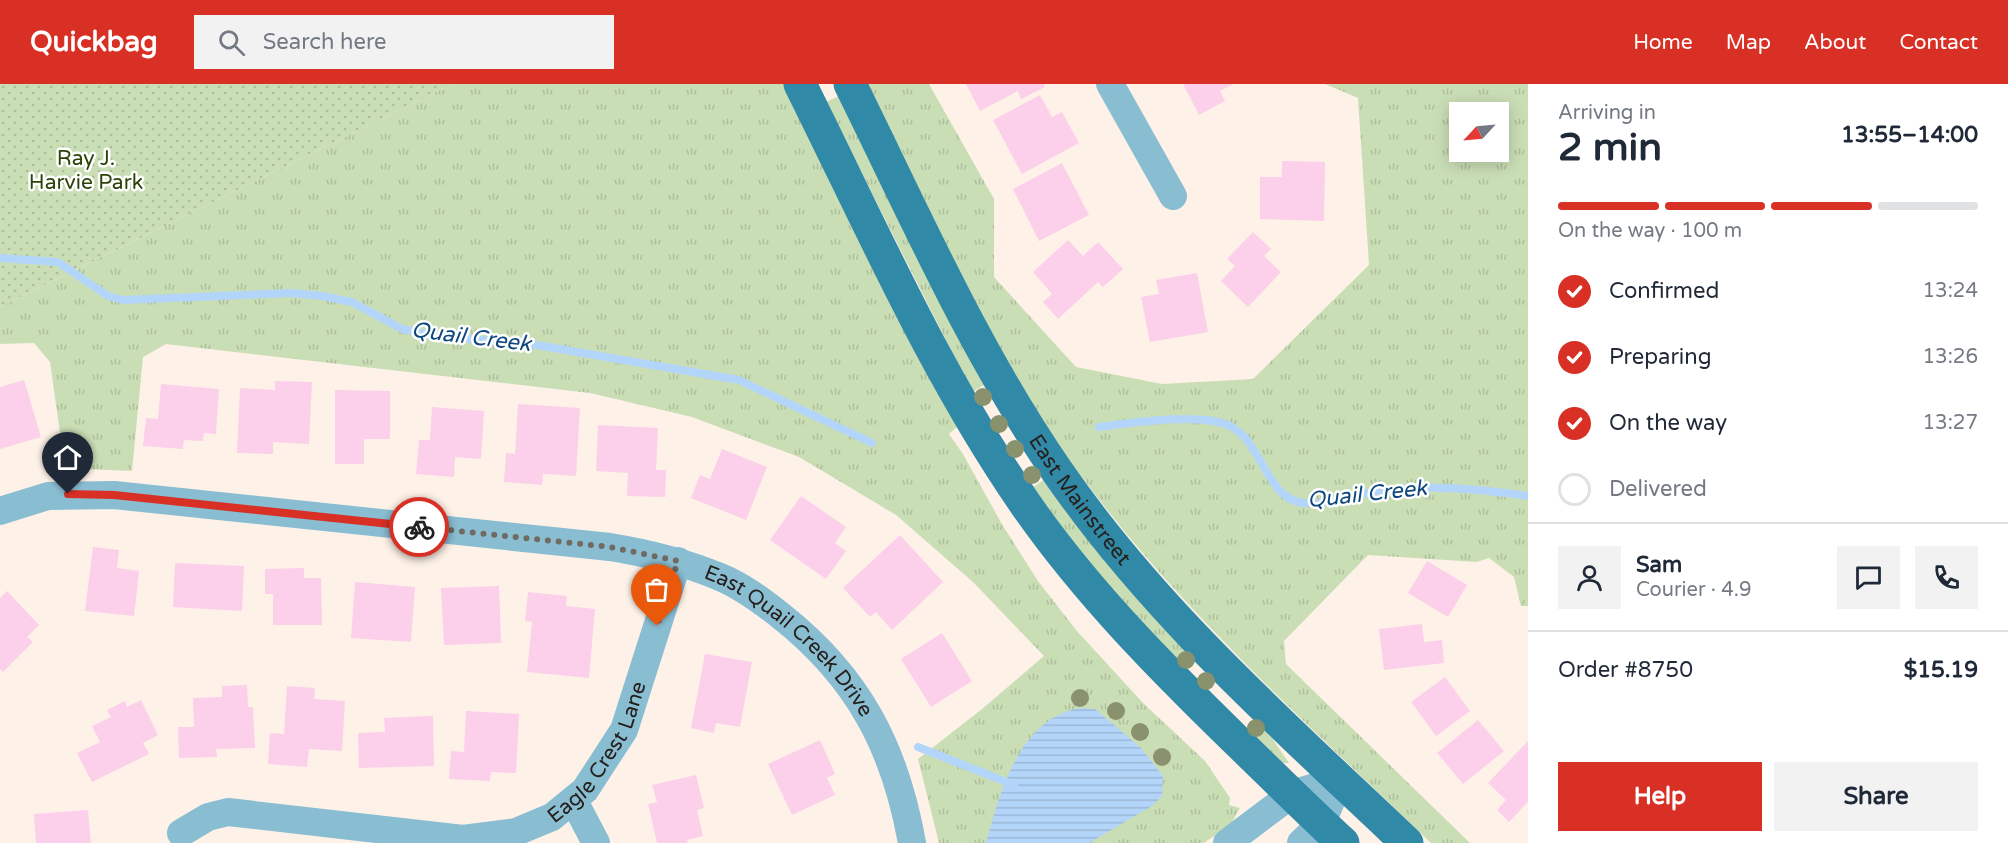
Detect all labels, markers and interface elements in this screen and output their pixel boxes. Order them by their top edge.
search box [194,15,614,69]
text: Quickbag [30,25,158,59]
icon: search [215,26,248,59]
text: Search here [263,29,387,55]
text: Home [1633,30,1693,55]
text: Map [1726,30,1771,55]
text: About [1804,30,1866,55]
text: Contact [1899,30,1978,55]
text: Arriving in [1558,101,1656,125]
north arrow [1449,102,1509,162]
map controls [1449,102,1509,162]
text: 13:55–14:00 [1841,122,1978,148]
text: 2 min [1558,124,1662,171]
park label: Ray J. Harvie Park [29,146,143,195]
text: On the way · 100 m [1558,219,1742,243]
icon: check [1558,275,1591,308]
text: Confirmed [1609,278,1719,304]
text: 13:24 [1923,279,1978,303]
water label: Quail Creek [410,317,534,357]
icon: check [1558,341,1591,374]
text: Preparing [1609,344,1712,370]
text: 13:26 [1923,345,1978,369]
icon: check [1558,407,1591,440]
text: On the way [1609,410,1727,436]
text: 13:27 [1923,411,1978,435]
street label: East Mainstreet [1024,430,1136,570]
pin [42,432,93,494]
icon: home [51,441,84,474]
water label: Quail Creek [1306,475,1430,513]
text: Delivered [1609,476,1707,502]
courier [389,497,449,557]
icon: bike [403,511,436,544]
button: person [1558,546,1621,609]
button: chat [1837,546,1900,609]
button: phone [1915,546,1978,609]
text: Sam [1636,552,1682,578]
street label: East Quail Creek Drive [701,560,879,721]
pin [631,564,682,626]
icon: bag [640,573,673,606]
text: Courier · 4.9 [1636,578,1751,602]
text: Order #8750 [1558,657,1693,683]
text: $15.19 [1904,657,1978,683]
street label: Eagle Crest Lane [542,678,651,828]
button: Help [1558,762,1762,831]
button: Share [1774,762,1978,831]

